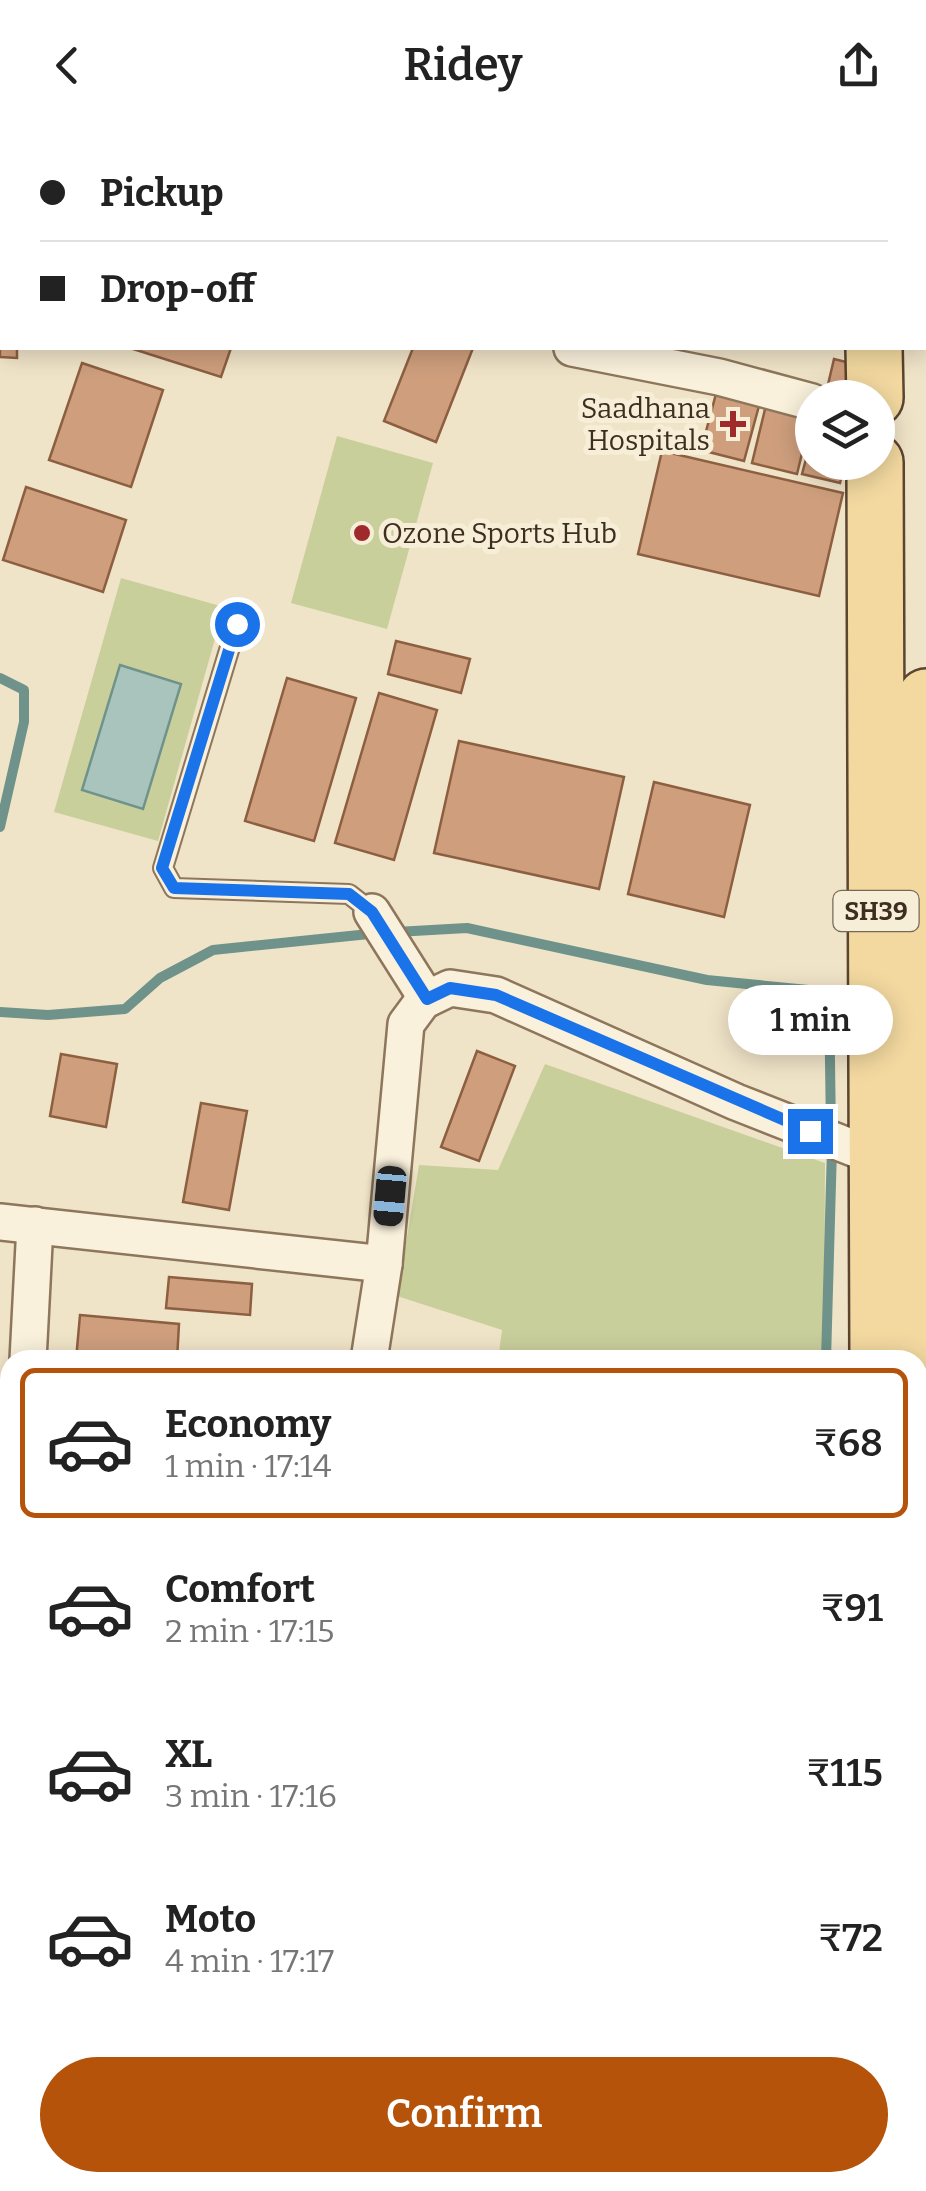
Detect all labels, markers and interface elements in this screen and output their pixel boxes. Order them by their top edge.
icon: back [40,38,95,93]
text: Ridey [404,38,522,92]
icon: share [831,38,886,93]
text: Pickup [100,170,224,216]
text: Drop-off [100,266,255,312]
map controls [795,380,895,480]
button: layers [795,380,895,480]
place label: Saadhana Hospitals [581,392,710,457]
marker: Saadhana Hospitals [720,411,746,437]
place label: Ozone Sports Hub [382,517,617,550]
marker: Ozone Sports Hub [351,522,373,544]
route start [215,602,260,647]
road number: SH39 [834,891,918,931]
callout: 1 min [728,986,892,1056]
text: 1 min [770,1001,851,1039]
route end [788,1109,833,1154]
car [372,1165,408,1227]
icon: car [45,1398,135,1488]
text: Economy [165,1401,331,1447]
text: ₹68 [814,1420,883,1466]
text: 1 min · 17:14 [165,1447,331,1485]
icon: car [45,1563,135,1653]
text: Comfort [165,1566,315,1612]
text: ₹91 [820,1585,883,1631]
text: 2 min · 17:15 [165,1612,334,1650]
icon: car [45,1728,135,1818]
text: XL [165,1731,212,1777]
text: ₹115 [806,1750,883,1796]
text: 3 min · 17:16 [165,1777,337,1815]
icon: car [45,1893,135,1983]
text: Moto [165,1896,256,1942]
text: ₹72 [818,1915,883,1961]
text: 4 min · 17:17 [165,1942,334,1980]
button: Confirm [40,2057,888,2172]

